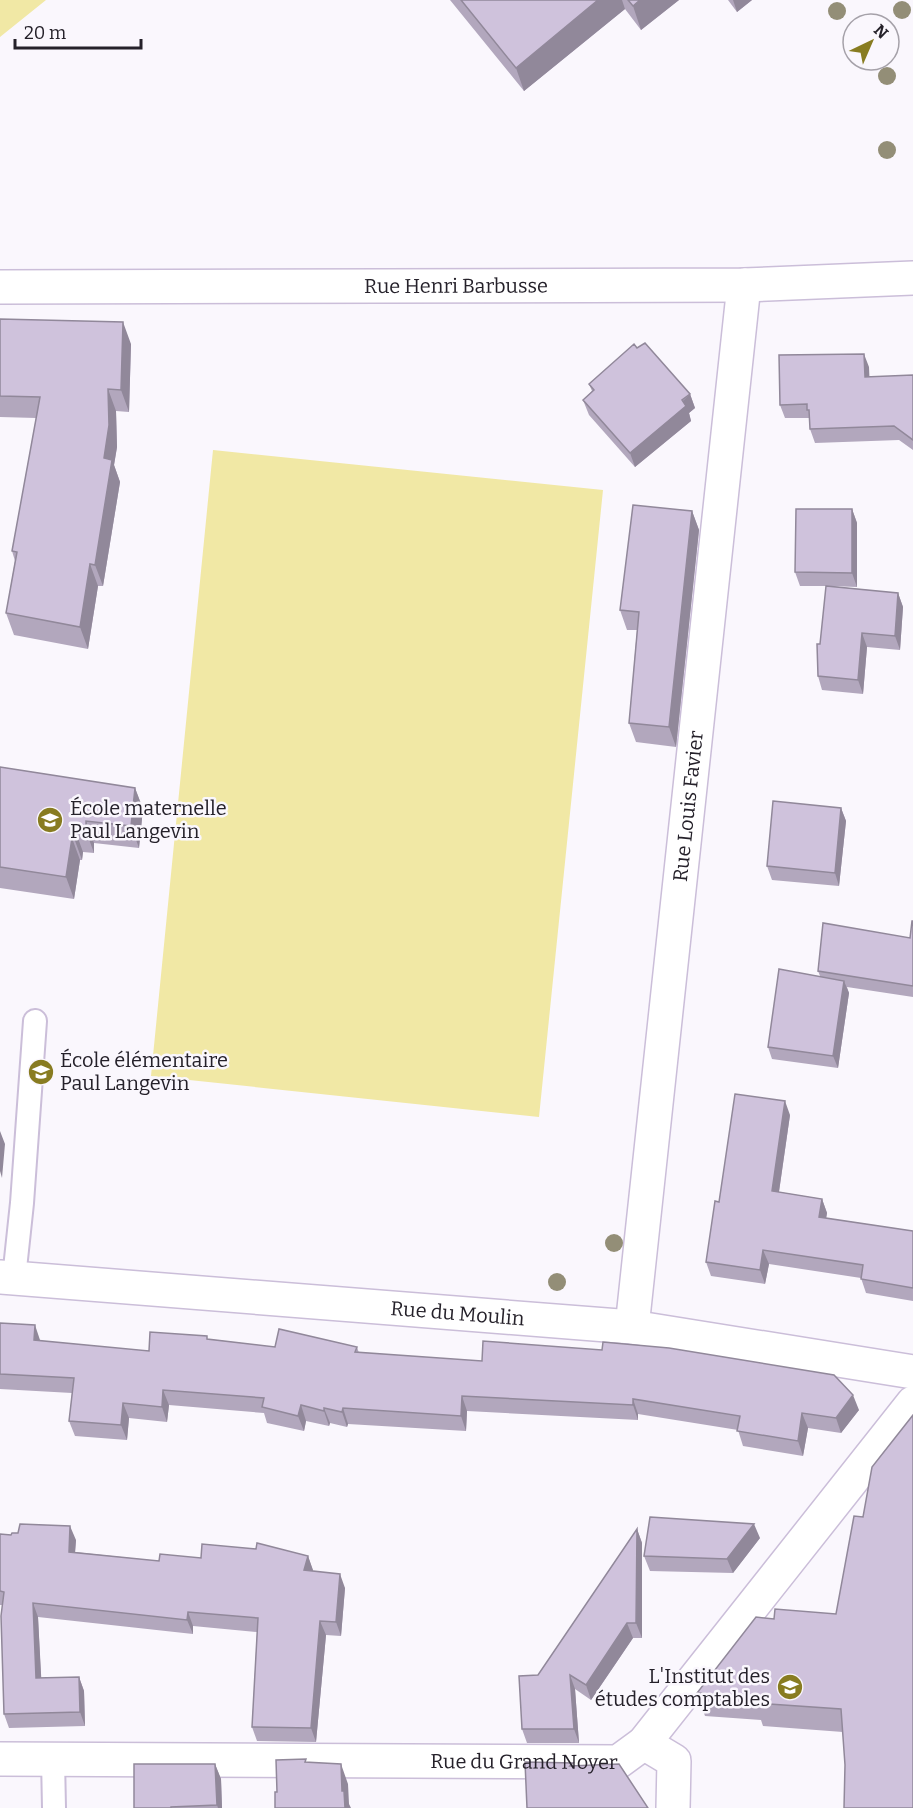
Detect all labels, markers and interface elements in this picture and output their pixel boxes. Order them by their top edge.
scale bar [15,12,141,50]
north arrow [841,12,901,72]
text: N [870,20,892,43]
text: 20 m [24,22,66,44]
street label: Rue Henri Barbusse [364,274,548,298]
street label: Rue Louis Favier [668,729,708,883]
place label: École maternelle Paul Langevin [70,796,227,843]
school or university icon: École maternelle Paul Langevin [35,805,65,835]
place label: École élémentaire Paul Langevin [60,1048,228,1095]
school or university icon: École élémentaire Paul Langevin [26,1057,56,1087]
street label: Rue du Moulin [390,1296,526,1330]
place label: L'Institut des études comptables [595,1664,770,1711]
school or university icon: L'Institut des études comptables [775,1672,805,1702]
street label: Rue du Grand Noyer [430,1749,618,1774]

